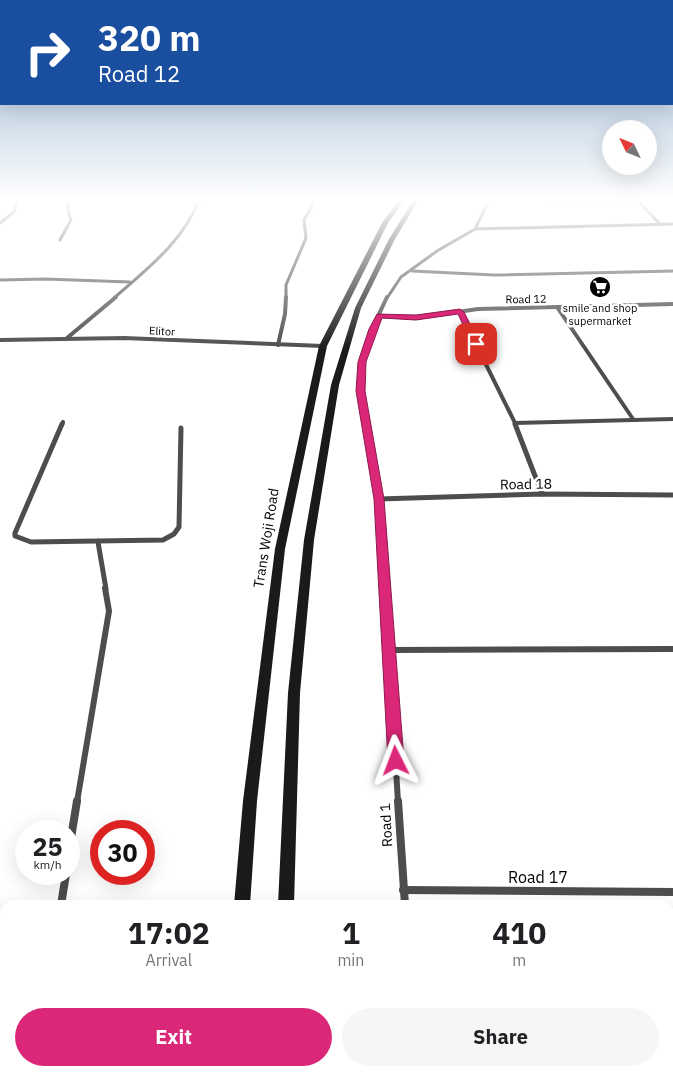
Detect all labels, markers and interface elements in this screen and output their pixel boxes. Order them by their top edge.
text: 320 m [98,15,201,61]
icon: right [15,20,80,85]
text: Road 12 [98,59,180,88]
north arrow [602,120,658,175]
map controls [602,120,657,175]
supermarket icon: smile and shop supermarket [588,275,612,299]
street label: Road 12 [505,292,547,306]
place label: smile and shop supermarket [563,301,637,328]
street label: Elitor [149,323,175,339]
pin [455,323,497,365]
icon: arrive [462,330,490,358]
street label: Road 18 [500,475,552,493]
street label: Trans Woji Road [249,487,283,589]
position arrow [369,734,421,786]
street label: Road 1 [376,803,396,847]
speed limit sign: 30 [90,820,155,885]
text: 25 [32,830,63,863]
text: km/h [33,857,62,872]
street label: Road 17 [508,867,568,887]
text: 17:02 [128,913,210,952]
text: 1 [342,913,360,952]
text: 410 [492,913,546,952]
text: Arrival [145,950,192,970]
text: min [337,950,364,970]
text: m [512,950,526,970]
button: Exit [15,1008,332,1066]
button: Share [342,1008,659,1066]

